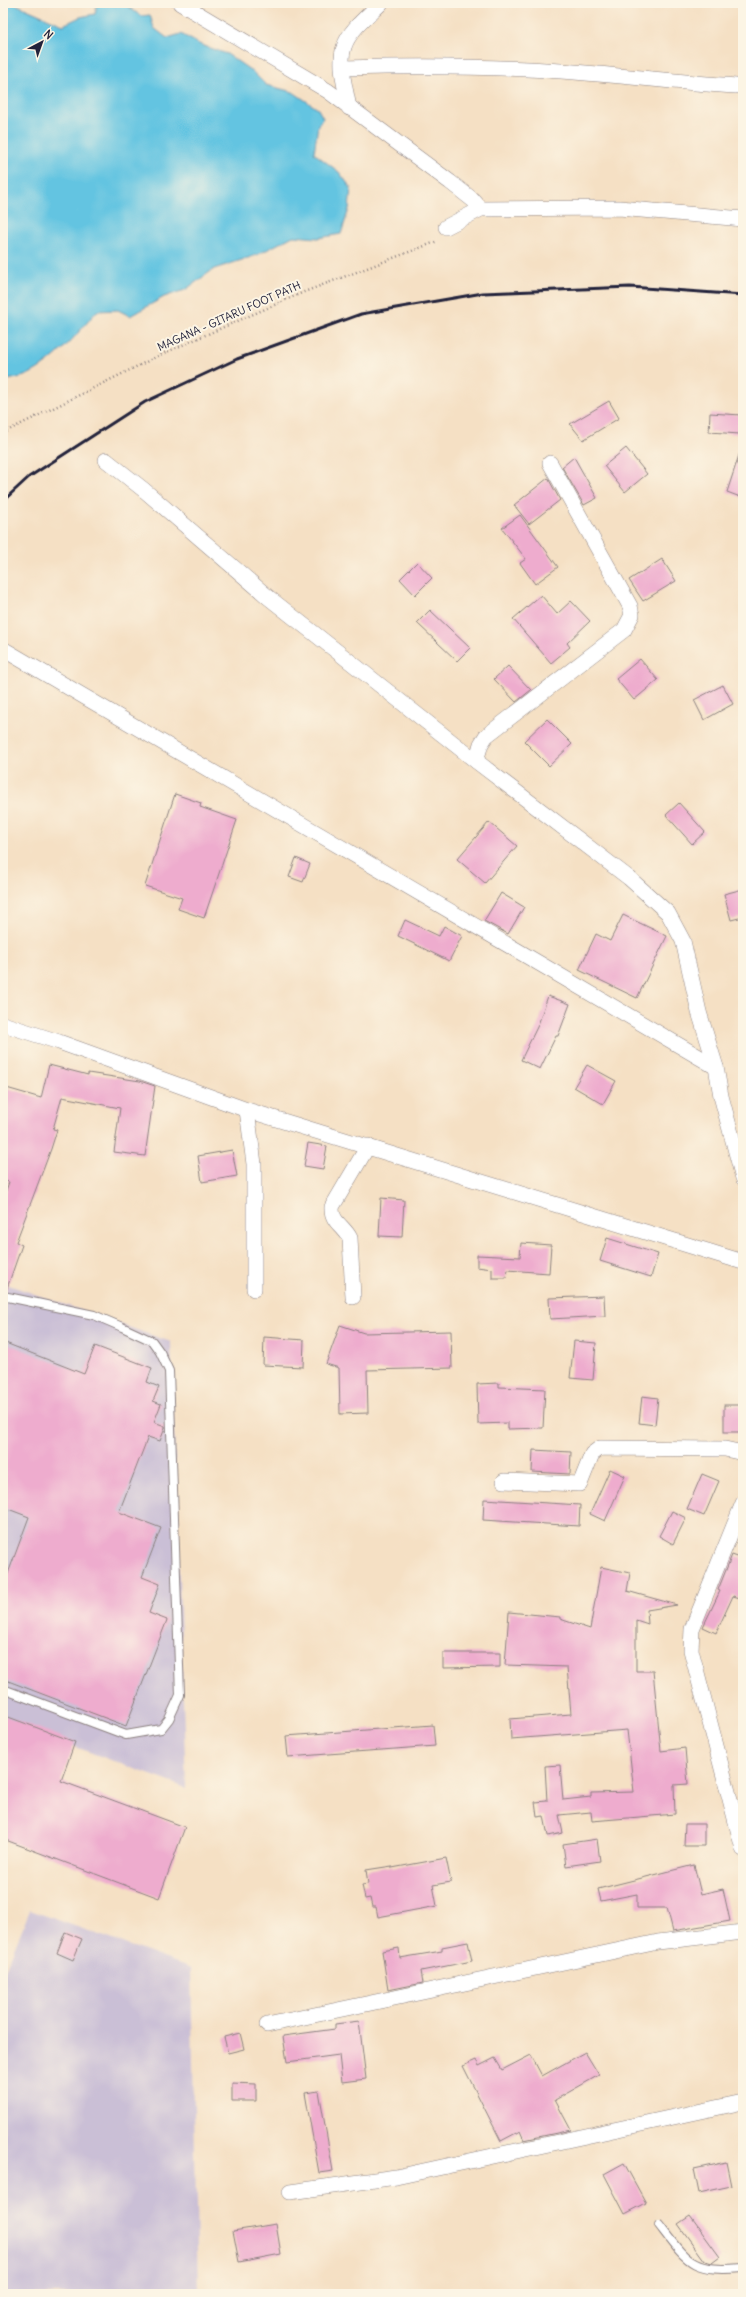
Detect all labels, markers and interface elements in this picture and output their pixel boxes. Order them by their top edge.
north arrow [22,22,62,62]
text: N [41,27,56,42]
street label: MAGANA - GITARU FOOT PATH [155,278,303,354]

